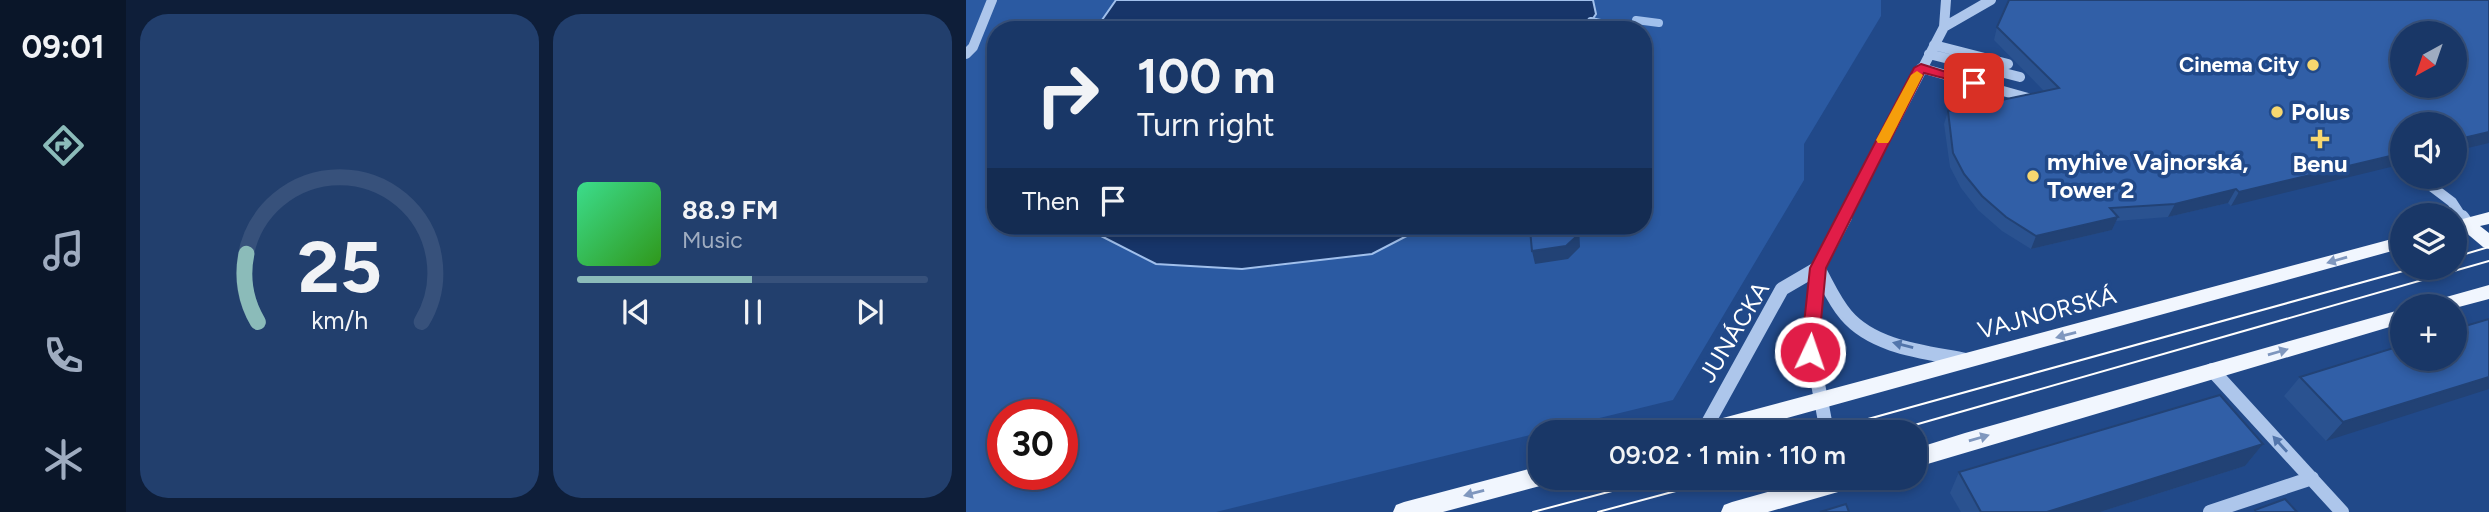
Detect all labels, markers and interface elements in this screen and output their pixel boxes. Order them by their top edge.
north arrow [2390,21,2468,98]
map controls [2390,21,2467,371]
text: 09:01 [21,28,105,66]
text: 100 m [1137,46,1276,105]
icon: right [1022,49,1113,140]
place label: Cinema City [2179,52,2300,77]
pin [1944,53,2004,113]
marker: Cinema City [2305,57,2321,73]
icon: arrive [1955,64,1993,102]
place label: Polus [2291,97,2350,126]
marker: Polus [2269,104,2285,120]
text: Turn right [1137,106,1275,144]
button: sound [2390,112,2467,189]
icon: directions [39,121,88,170]
marker: Benu [2312,131,2328,147]
place label: myhive Vajnorská, Tower 2 [2047,147,2248,204]
place label: Benu [2292,149,2348,178]
marker: myhive Vajnorská, Tower 2 [2025,168,2041,184]
icon: arrive [1094,182,1132,220]
text: Then [1022,185,1080,217]
text: 88.9 FM [682,194,778,226]
button: layers [2390,203,2467,280]
text: 25 [297,223,382,310]
icon: music [39,226,88,275]
text: Music [682,226,743,254]
one-way arrow [2326,255,2348,266]
street label: JUNÁCKA [1692,275,1775,387]
street label: VAJNORSKÁ [1975,280,2120,345]
icon: previous [617,293,655,331]
icon: pause [734,293,772,331]
icon: next [851,293,889,331]
button: + [2390,294,2467,371]
text: km/h [311,305,368,335]
position arrow [1773,315,1847,389]
one-way arrow [2054,330,2076,341]
icon: phone [39,331,88,380]
one-way arrow [1892,339,1914,350]
one-way arrow [2268,346,2289,356]
speed limit sign: 30 [987,399,1078,490]
one-way arrow [1969,432,1990,442]
icon: climate [39,435,88,484]
one-way arrow [2273,435,2288,452]
text: 09:02 · 1 min · 110 m [1609,439,1846,471]
one-way arrow [1463,489,1484,499]

